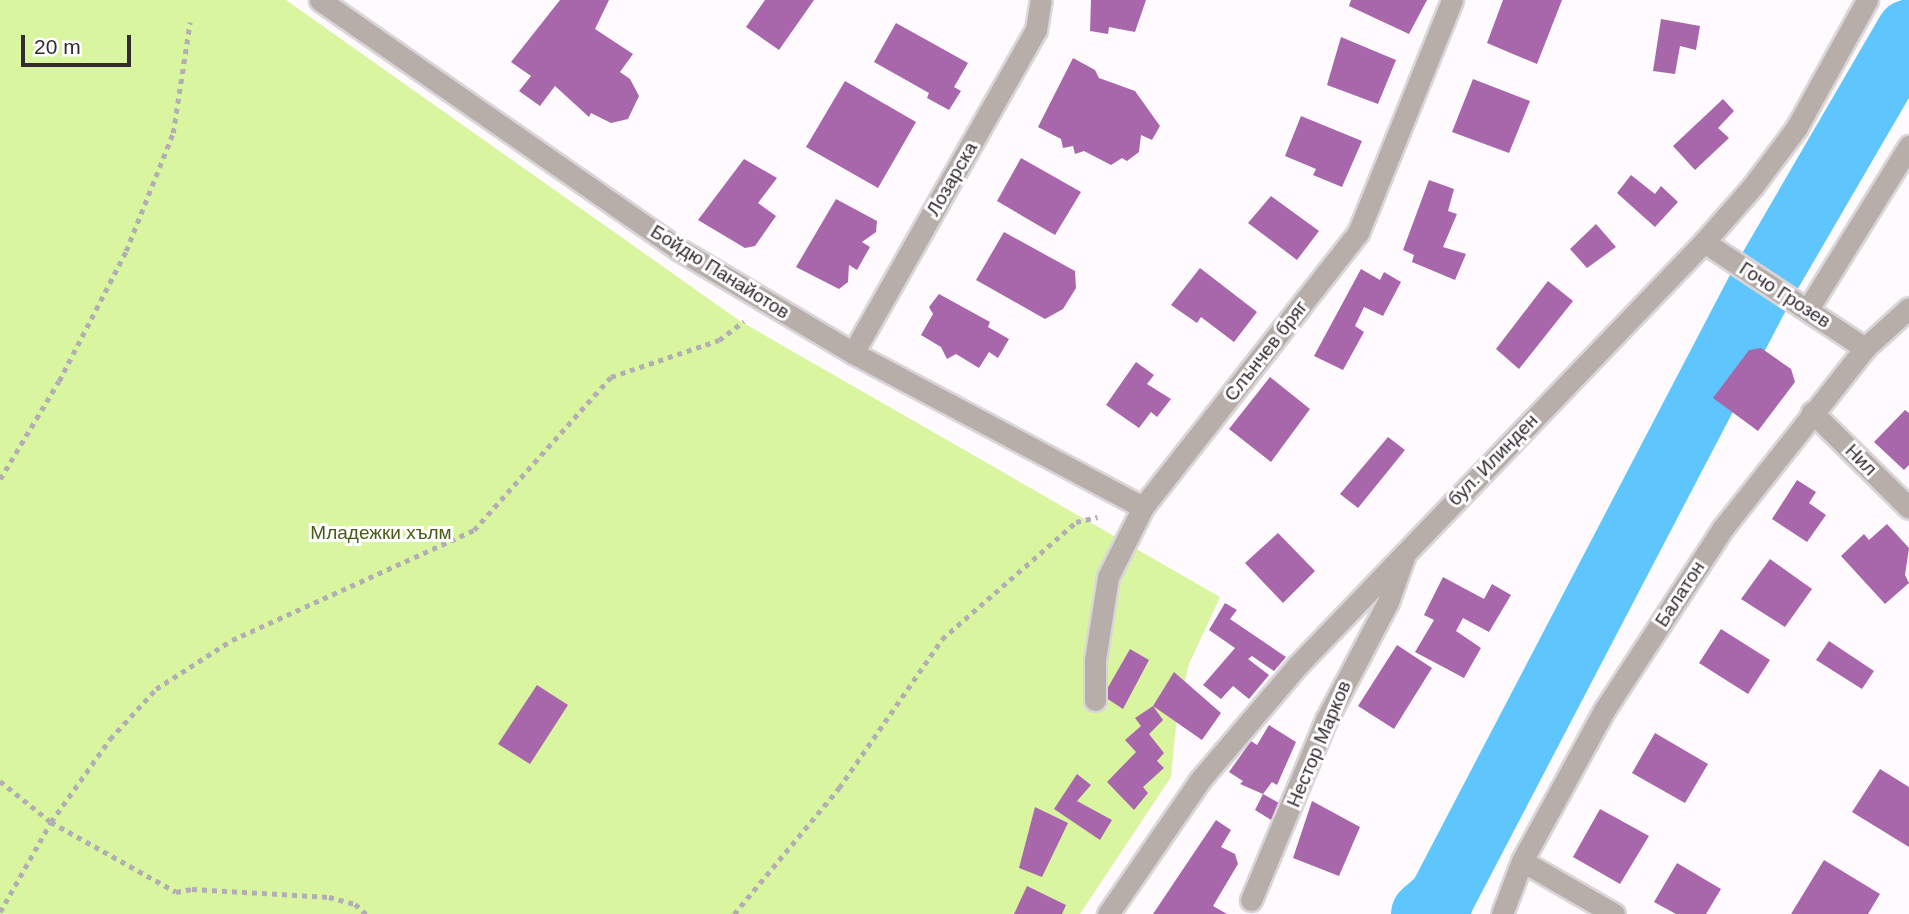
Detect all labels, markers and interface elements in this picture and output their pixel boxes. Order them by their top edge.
scale bar [24,21,135,65]
text: 20 m [34,35,81,58]
street label: Лозарска [922,138,982,220]
street label: Бойдю Панайотов [646,220,794,324]
street label: Гочо Грозев [1735,257,1835,333]
street label: Слънчев бряг [1220,296,1312,406]
street label: бул. Илинден [1443,409,1543,511]
street label: Нил [1840,439,1882,481]
park label: Младежки хълм [310,522,452,544]
street label: Балатон [1650,557,1710,631]
street label: Нестор Марков [1282,677,1356,811]

